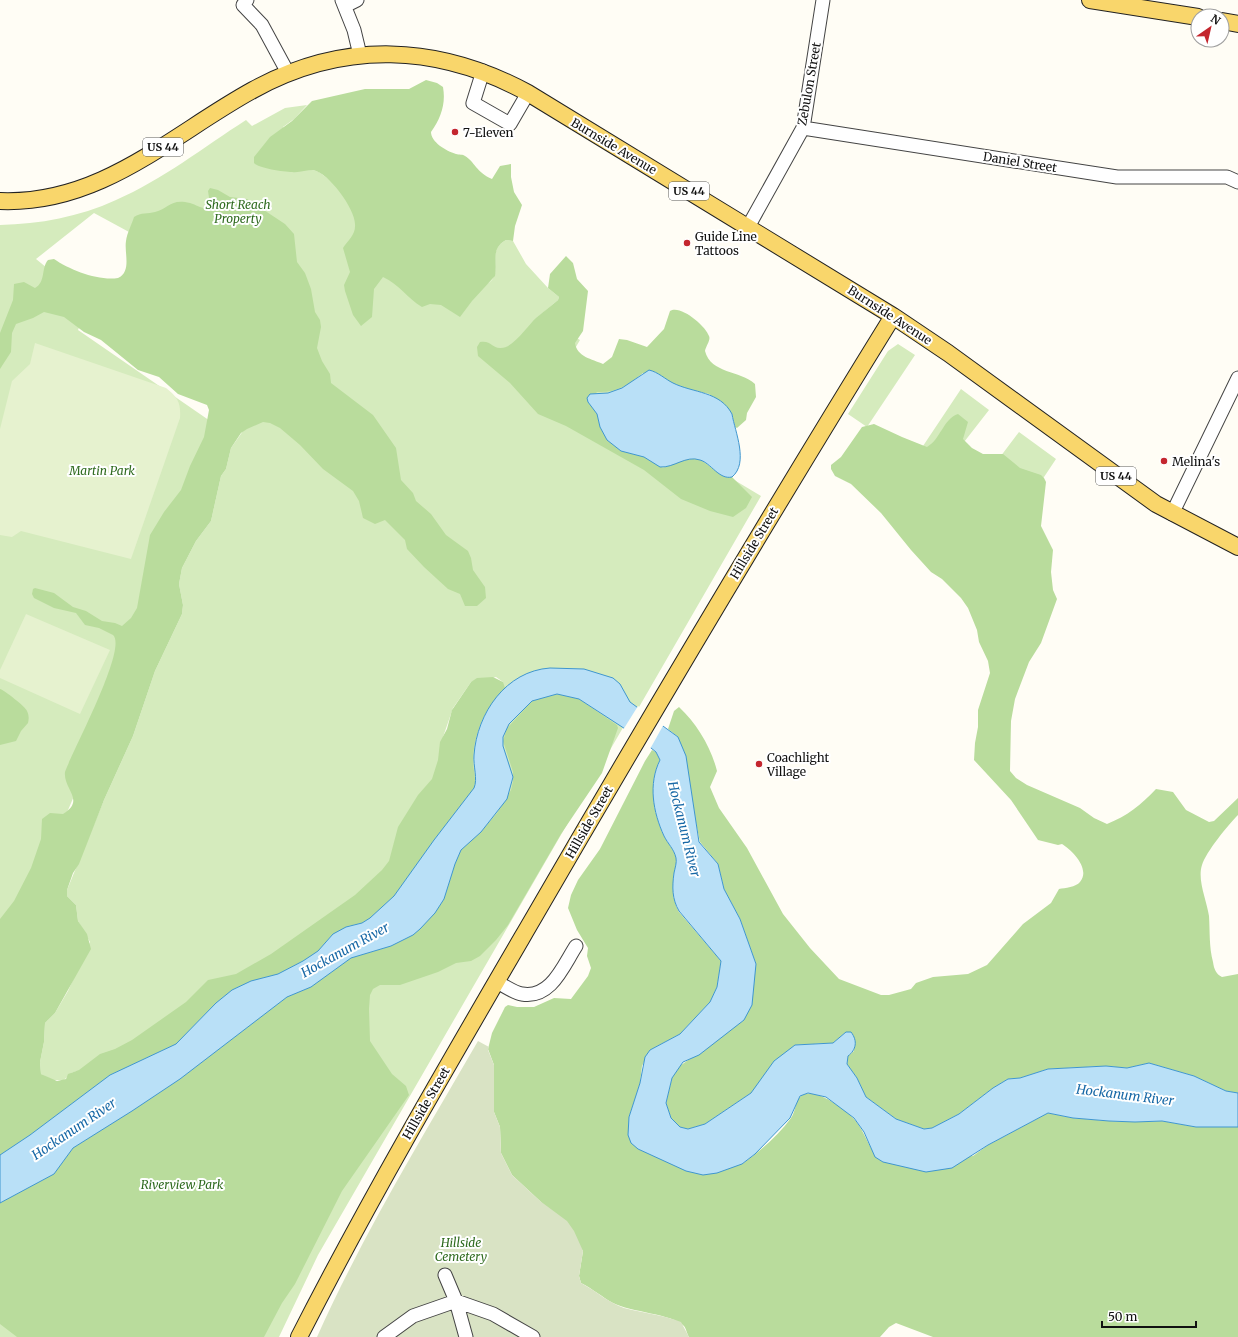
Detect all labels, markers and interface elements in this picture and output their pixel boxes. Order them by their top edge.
north arrow [1190,8,1230,48]
text: N [1208,11,1223,28]
street label: Zebulon Street [794,41,824,127]
street label: Burnside Avenue [569,115,659,177]
place label: 7-Eleven [463,125,513,140]
marker: 7-Eleven [450,127,460,137]
road number: US 44 [143,138,183,156]
street label: Daniel Street [982,149,1058,175]
road number: US 44 [669,182,709,200]
park label: Short Reach Property [205,197,271,226]
place label: Guide Line Tattoos [695,229,757,258]
marker: Guide Line Tattoos [682,238,692,248]
street label: Burnside Avenue [845,282,935,348]
place label: Melina's [1172,454,1220,469]
marker: Melina's [1159,456,1169,466]
park label: Martin Park [68,463,135,478]
road number: US 44 [1096,467,1136,485]
street label: Hillside Street [727,504,782,582]
place label: Coachlight Village [766,750,829,779]
marker: Coachlight Village [754,759,764,769]
water label: Hockanum River [664,778,704,879]
street label: Hillside Street [562,783,616,861]
water label: Hockanum River [297,918,393,982]
street label: Hillside Street [399,1064,453,1142]
water label: Hockanum River [1074,1080,1175,1110]
water label: Hockanum River [28,1094,120,1164]
park label: Riverview Park [141,1177,224,1192]
park label: Hillside Cemetery [435,1235,488,1264]
scale bar [1102,1303,1196,1329]
text: 50 m [1108,1309,1137,1324]

